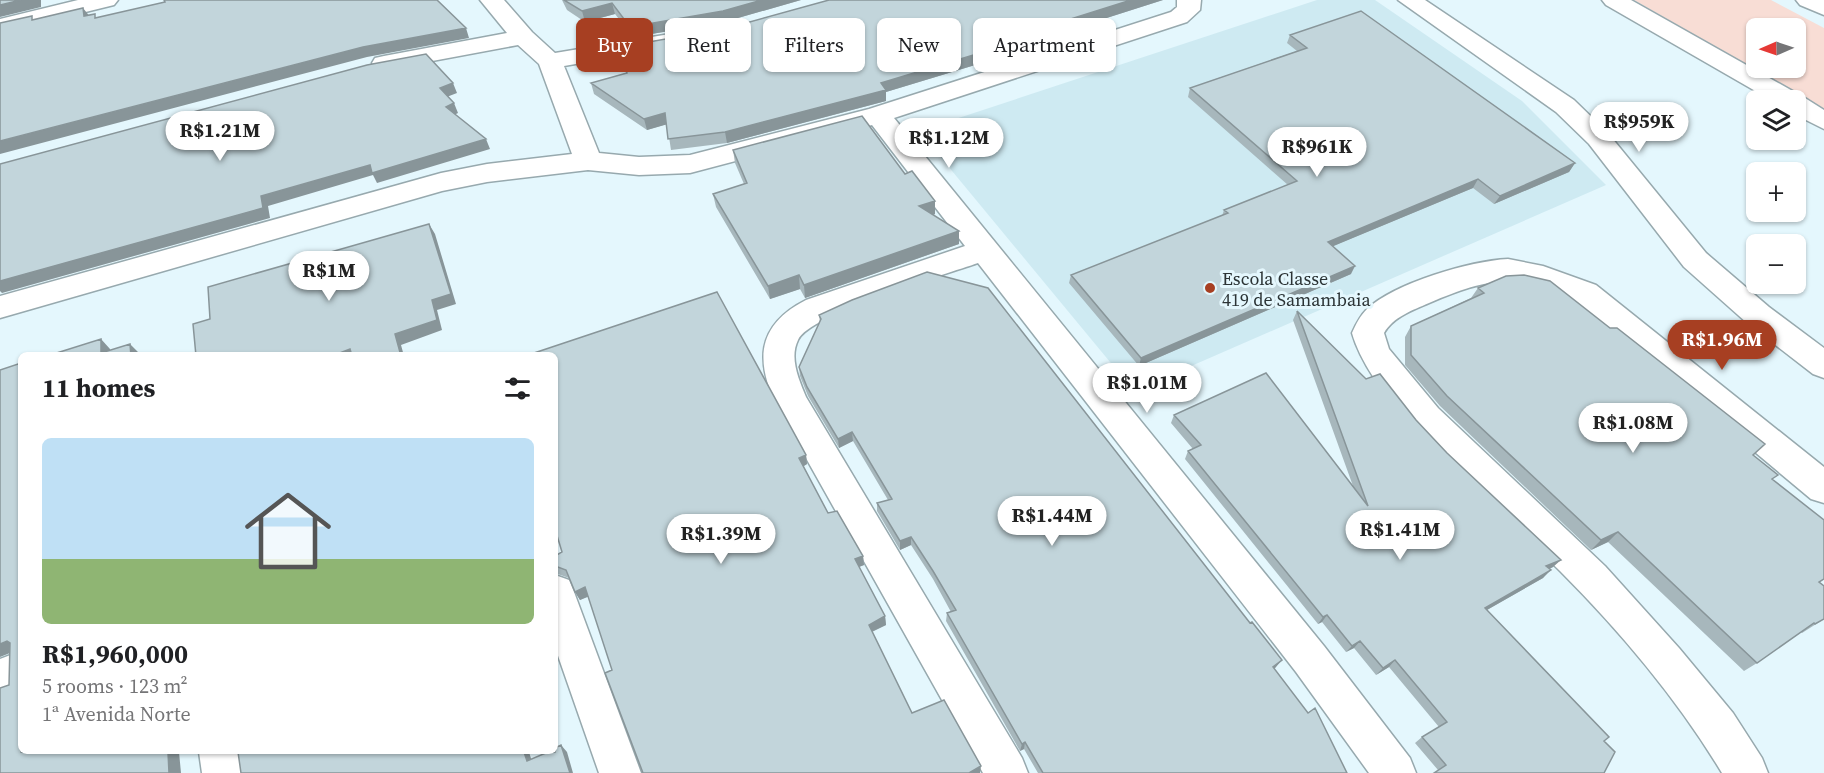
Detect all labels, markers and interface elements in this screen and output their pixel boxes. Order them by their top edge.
chip: Buy [576,18,653,72]
chip: Rent [665,18,751,72]
chip: Filters [763,18,865,72]
chip: New [877,18,961,72]
chip: Apartment [973,18,1116,72]
north arrow [1746,18,1806,78]
map controls [1746,18,1806,294]
button: layers [1746,90,1806,150]
pin: R$959K [1590,102,1688,153]
text: R$959K [1604,107,1674,135]
pin: R$1.21M [165,111,275,162]
text: R$1.21M [180,116,260,144]
pin: R$1.12M [894,118,1004,169]
text: R$1.12M [909,123,989,151]
pin: R$961K [1268,127,1366,178]
text: R$961K [1282,132,1352,160]
button: + [1746,162,1806,222]
button: − [1746,234,1806,294]
pin: R$1M [293,251,365,302]
text: R$1M [302,256,356,284]
place label: Escola Classe 419 de Samambaia [1222,266,1371,312]
marker: Escola Classe 419 de Samambaia [1203,281,1217,295]
pin: R$1.96M [1667,320,1777,371]
text: R$1.96M [1682,325,1762,353]
pin: R$1.01M [1092,363,1202,414]
text: R$1.01M [1107,368,1187,396]
text: 11 homes [42,370,155,406]
icon: filters [501,372,534,405]
pin: R$1.08M [1578,403,1688,454]
text: R$1.08M [1593,408,1673,436]
icon: home [234,477,342,585]
pin: R$1.44M [997,496,1107,547]
text: R$1.44M [1012,501,1092,529]
pin: R$1.41M [1345,510,1455,561]
pin: R$1.39M [666,514,776,565]
text: R$1.41M [1360,515,1440,543]
text: R$1.39M [681,519,761,547]
text: R$1,960,000 [42,636,188,672]
text: 5 rooms · 123 m² [42,672,188,700]
text: 1ᵃ Avenida Norte [42,700,191,728]

